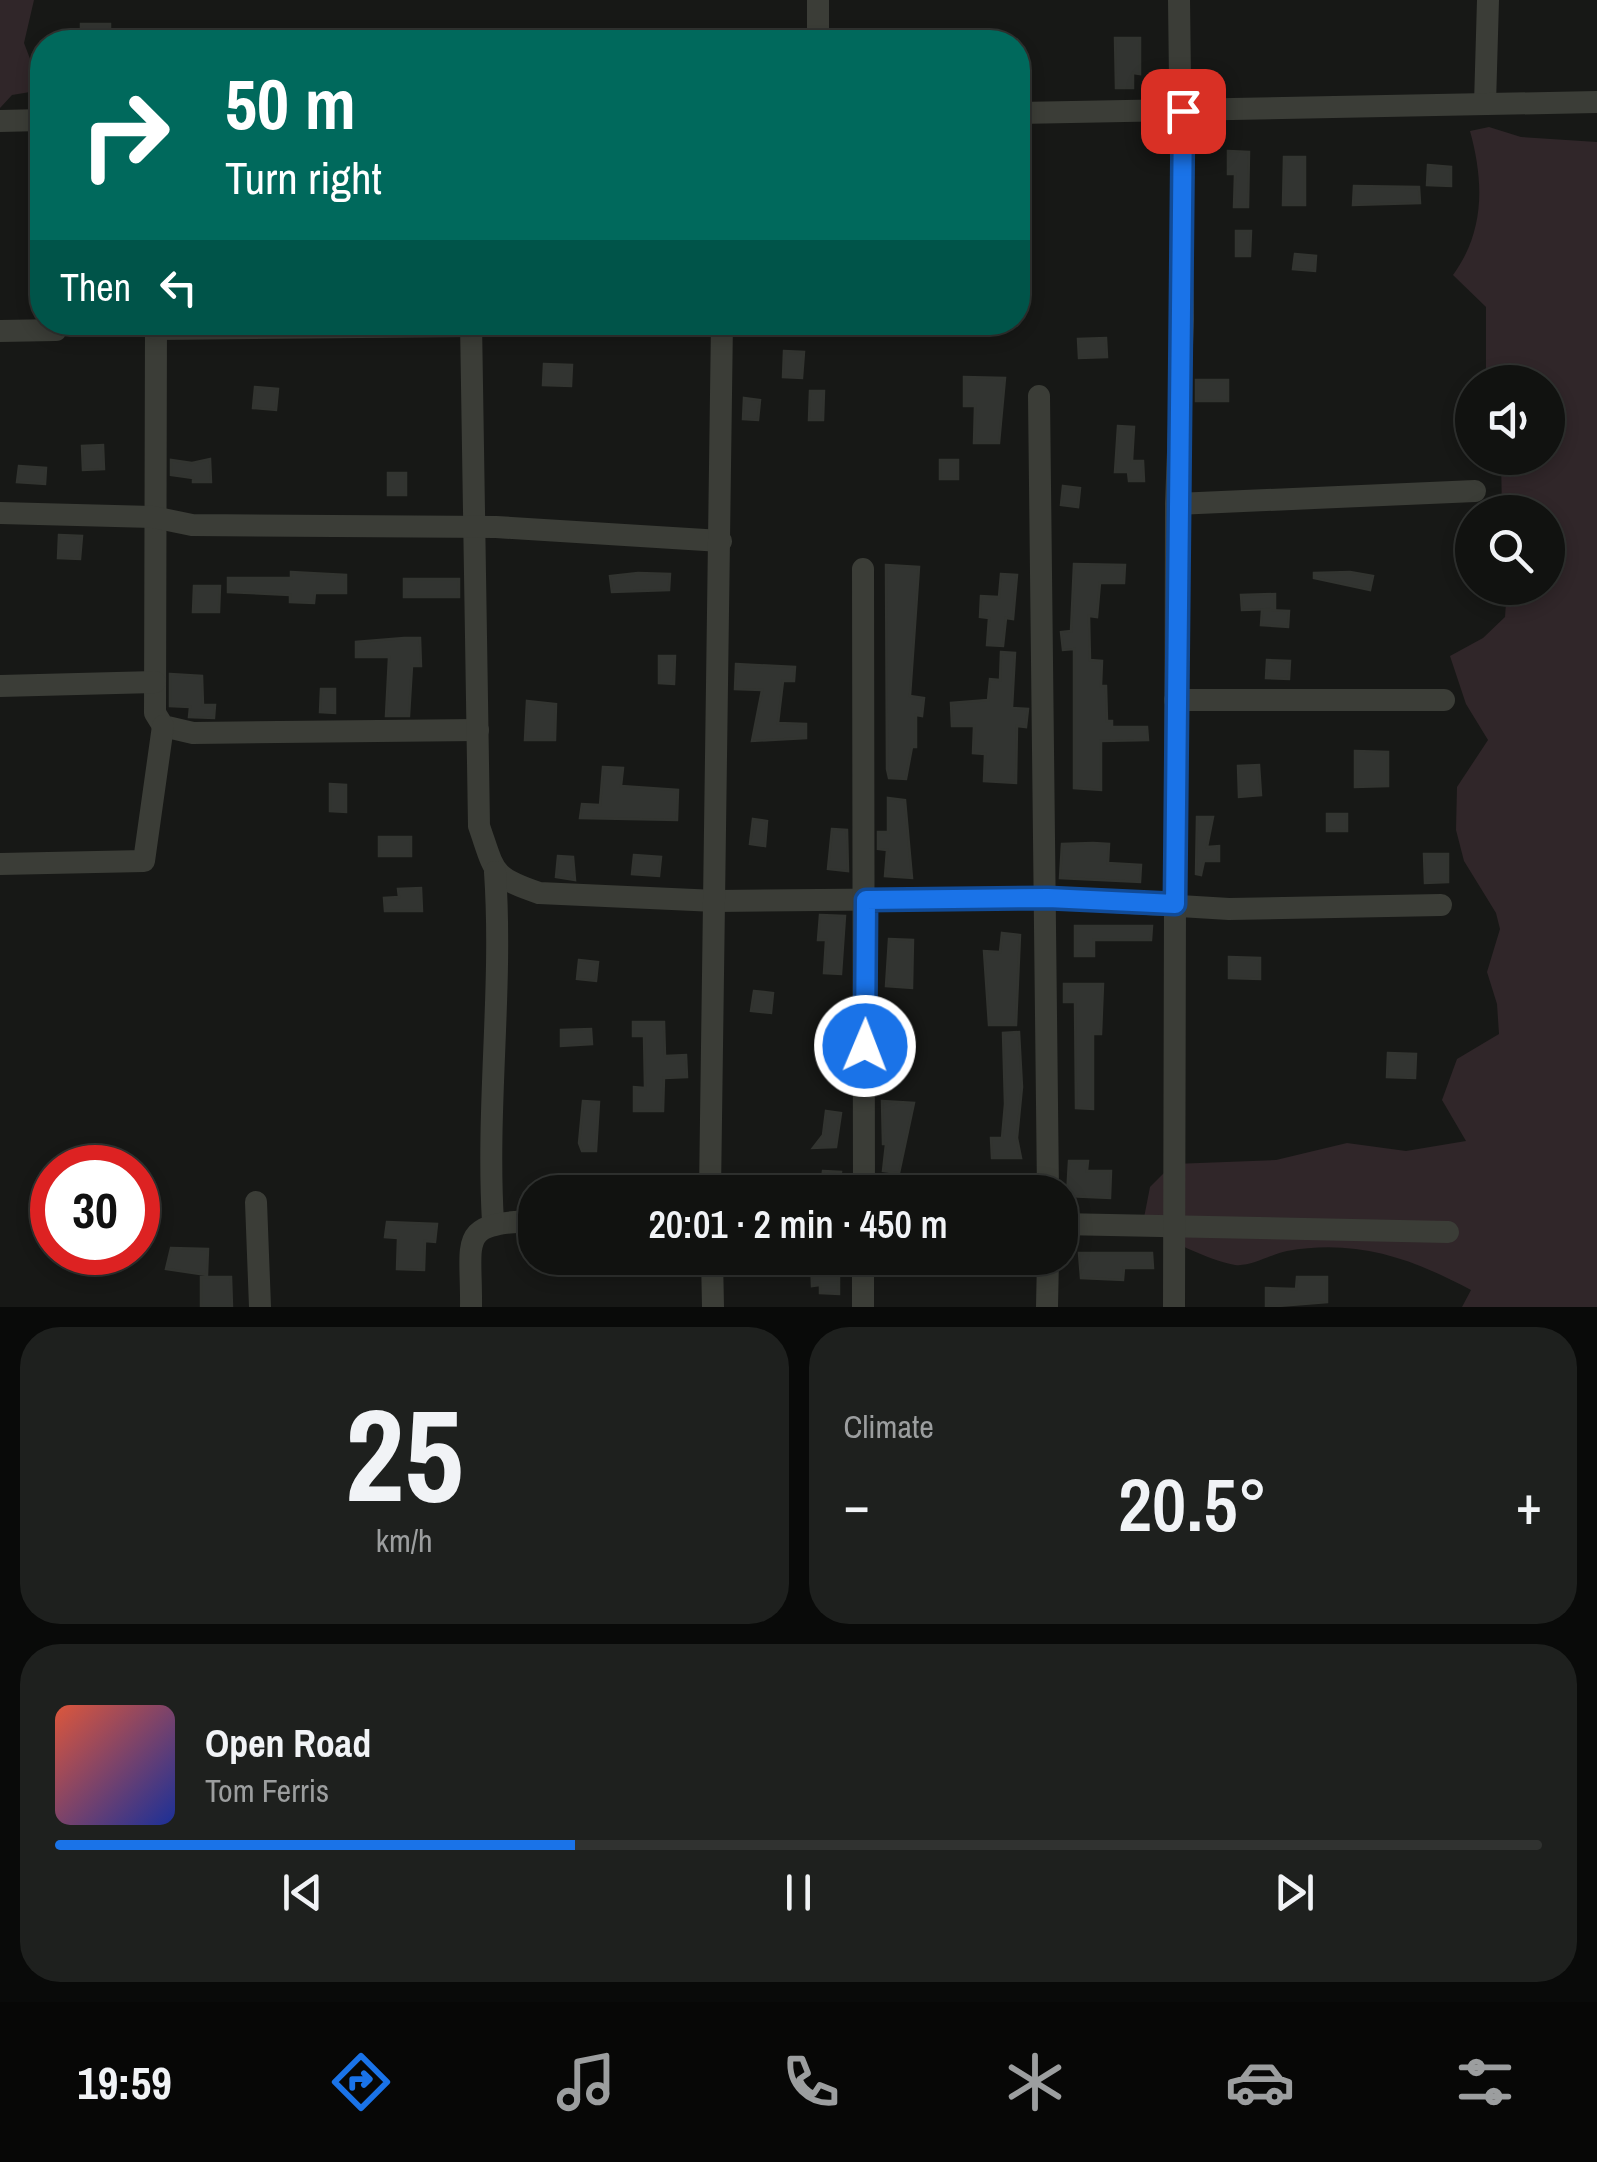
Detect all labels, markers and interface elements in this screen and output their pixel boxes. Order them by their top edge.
text: 50 m [225,57,356,151]
pin [1141,69,1226,154]
icon: right [60,70,190,200]
icon: arrive [1156,84,1211,139]
text: Turn right [225,147,382,208]
icon: left [151,260,206,315]
text: Then [60,262,131,313]
map controls [1455,365,1565,605]
button: sound [1455,365,1565,475]
button: search [1455,495,1565,605]
position arrow [813,994,917,1098]
speed limit sign: 30 [30,1145,160,1275]
text: 20:01 · 2 min · 450 m [648,1199,948,1250]
text: 25 [345,1366,464,1542]
text: Climate [844,1405,934,1448]
text: 20.5° [1118,1453,1268,1554]
text: − [844,1467,870,1541]
text: + [1516,1467,1542,1541]
text: km/h [376,1519,433,1562]
text: Open Road [205,1718,371,1769]
text: Tom Ferris [205,1769,329,1812]
icon: previous [275,1865,330,1920]
icon: pause [771,1865,826,1920]
icon: next [1267,1865,1322,1920]
icon: directions [326,2047,396,2117]
icon: music [551,2047,621,2117]
icon: phone [776,2047,846,2117]
icon: climate [1000,2047,1070,2117]
icon: car [1225,2047,1295,2117]
icon: filters [1450,2047,1520,2117]
text: 19:59 [77,2052,172,2113]

